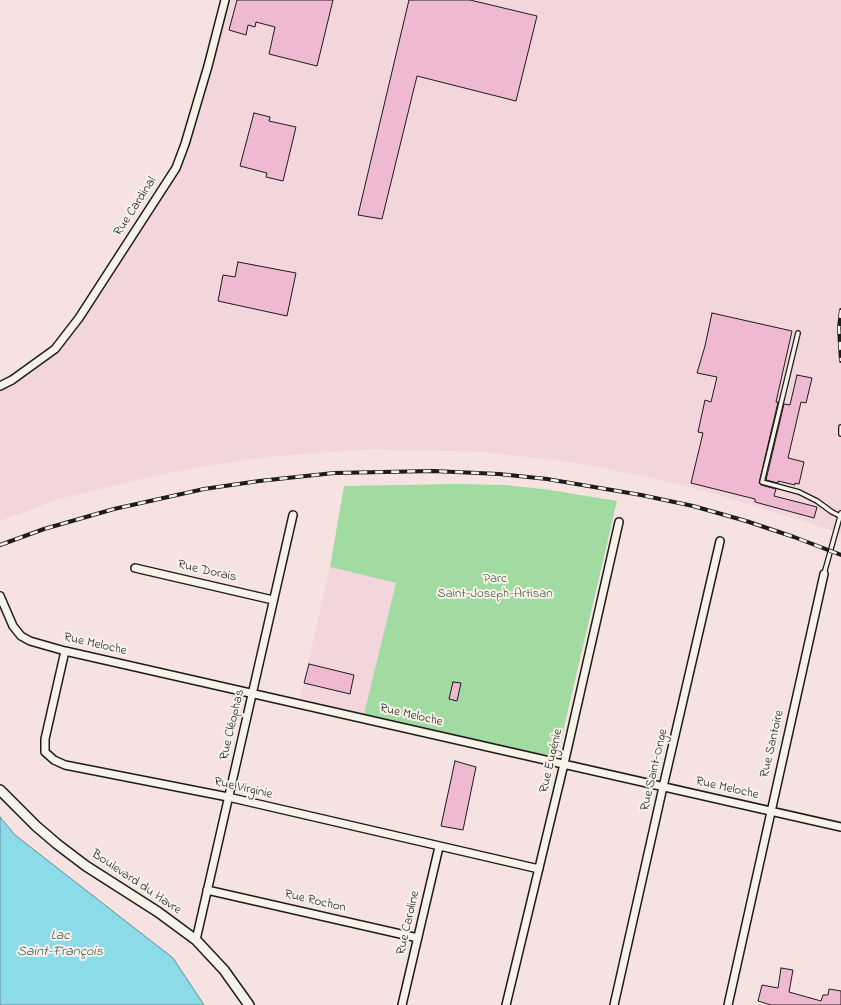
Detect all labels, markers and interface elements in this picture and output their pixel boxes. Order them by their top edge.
street label: Rue Cardinal [111,175,161,239]
street label: Rue Dorais [176,558,238,586]
park label: Parc Saint-Joseph-Artisan [437,572,553,603]
street label: Rue Meloche [62,630,128,660]
street label: Rue Cléophas [217,688,249,762]
street label: Rue Meloche [378,701,444,731]
street label: Rue Santoire [758,709,788,779]
street label: Rue Eugénie [537,727,567,795]
street label: Rue Saint-Onge [638,727,672,813]
street label: Rue Meloche [694,774,760,804]
street label: Rue Virginie [212,775,274,803]
street label: Boulevard du Havre [88,847,184,919]
street label: Rue Rochon [283,887,347,917]
street label: Rue Caroline [394,890,424,956]
water label: Lac Saint-François [17,929,103,962]

